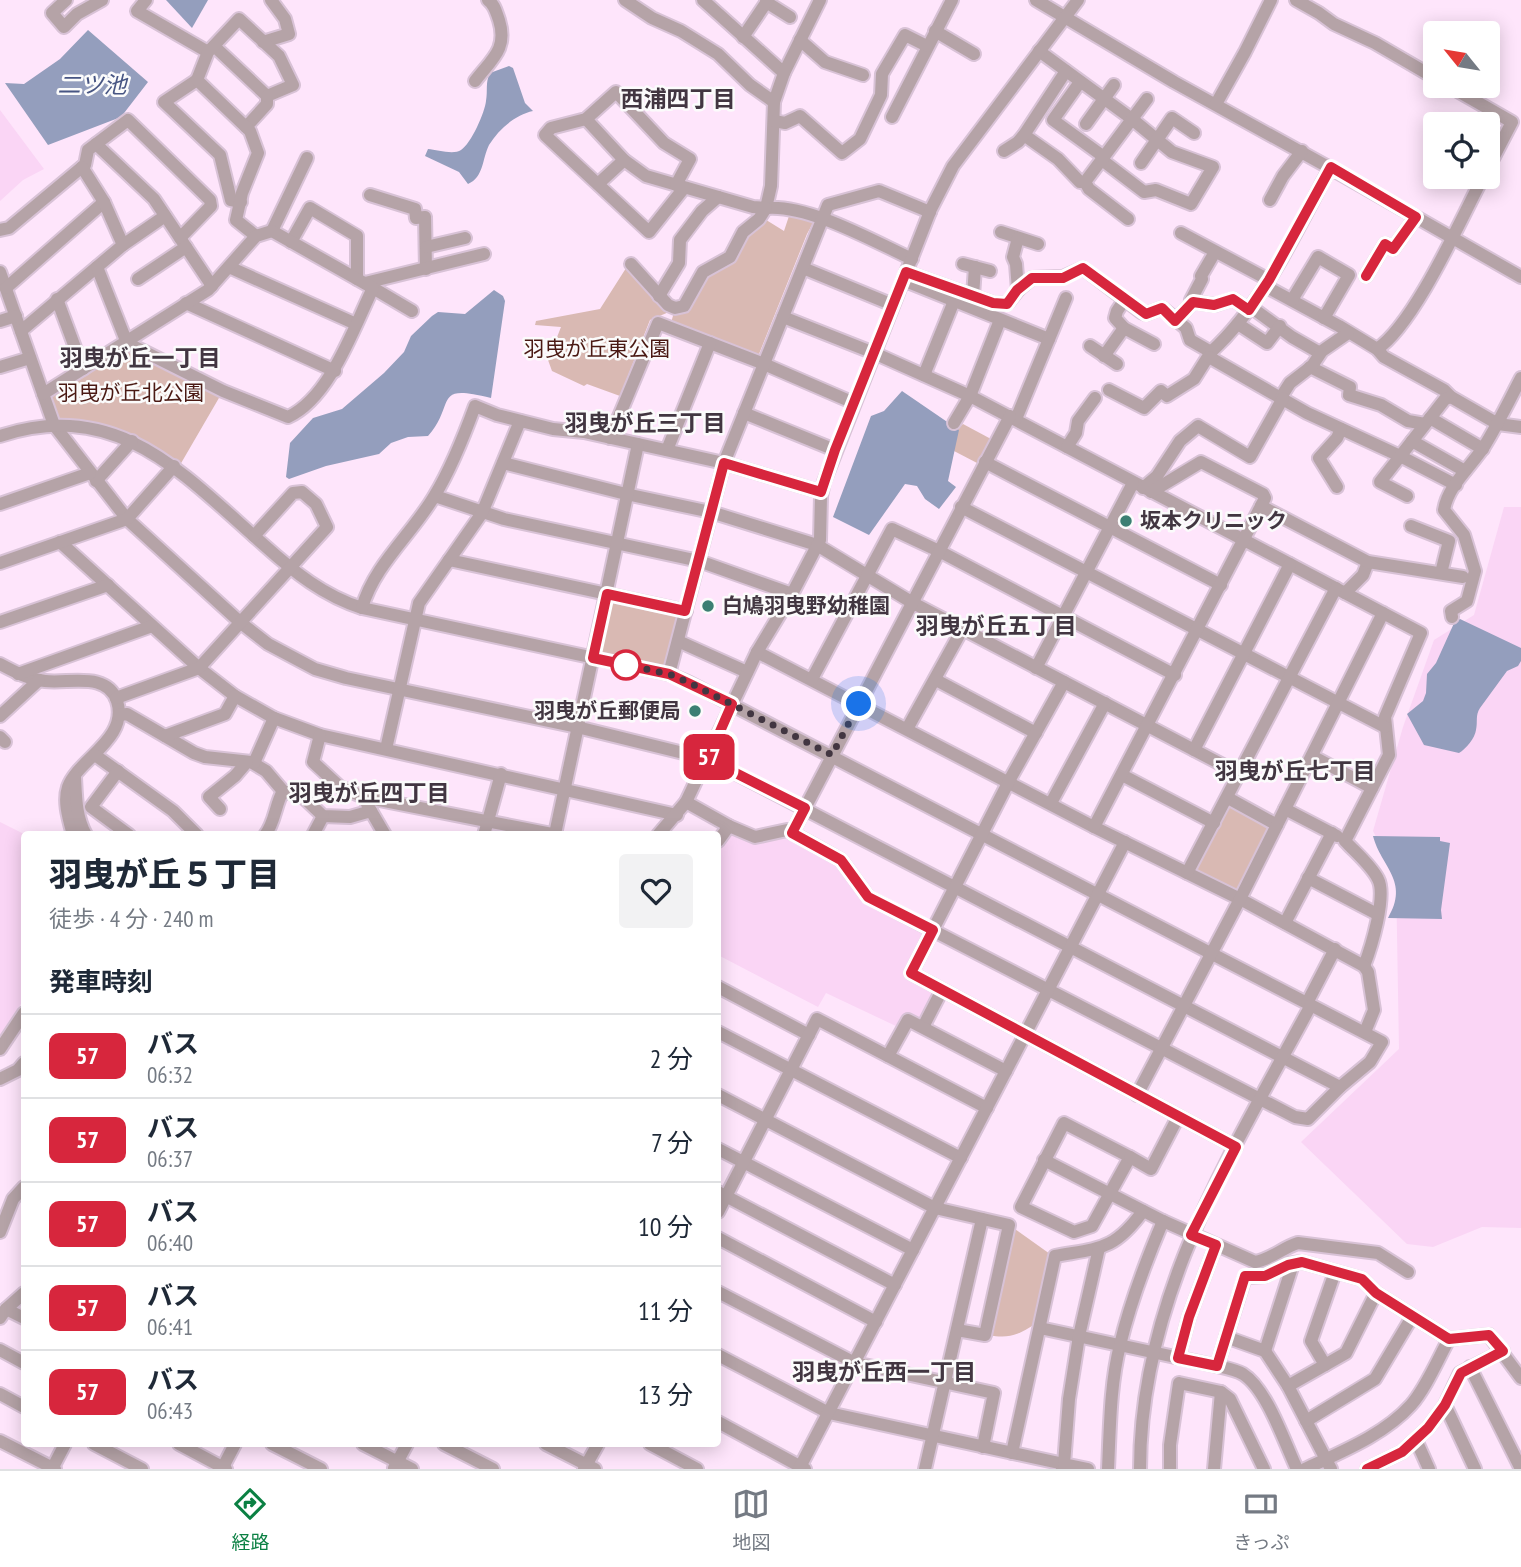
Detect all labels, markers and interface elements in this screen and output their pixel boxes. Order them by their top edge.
north arrow [1423,21,1500,98]
map controls [1423,21,1500,189]
water label: 二ツ池 [58,70,129,99]
district label: 西浦四丁目 [621,84,736,113]
button: locate [1423,112,1500,189]
park label: 羽曳が丘東公園 [524,335,671,362]
district label: 羽曳が丘一丁目 [60,343,221,372]
park label: 羽曳が丘北公園 [58,379,205,406]
district label: 羽曳が丘三丁目 [565,408,726,437]
place label: 坂本クリニック [1140,507,1287,534]
marker: 坂本クリニック [1118,513,1134,529]
place label: 白鳩羽曳野幼稚園 [722,592,890,619]
marker: 白鳩羽曳野幼稚園 [700,598,716,614]
district label: 羽曳が丘五丁目 [916,611,1077,640]
unlabelled marker [611,650,641,680]
your location [841,686,876,721]
place label: 羽曳が丘郵便局 [534,697,681,724]
marker: 羽曳が丘郵便局 [687,703,703,719]
line badge: 57 [678,734,740,780]
text: 57 [698,741,720,772]
district label: 羽曳が丘七丁目 [1215,756,1376,785]
district label: 羽曳が丘四丁目 [289,778,450,807]
text: 羽曳が丘５丁目 [49,852,280,895]
button: heart [619,854,693,928]
text: 徒歩 · 4 分 · 240 m [49,904,213,933]
text: 発車時刻 [49,965,153,998]
text: バス [147,1027,199,1060]
text: 57 [76,1040,99,1071]
text: 2 分 [650,1042,693,1075]
text: 06:32 [147,1060,193,1089]
text: バス [147,1111,199,1144]
text: 57 [76,1124,99,1155]
text: 7 分 [651,1126,693,1159]
text: 06:37 [147,1144,193,1173]
text: バス [147,1195,199,1228]
text: 57 [76,1208,99,1239]
text: 10 分 [638,1210,693,1243]
text: 06:40 [147,1228,193,1257]
text: バス [147,1279,199,1312]
text: 57 [76,1292,99,1323]
text: 11 分 [638,1294,693,1327]
text: 06:41 [147,1312,193,1341]
district label: 羽曳が丘西一丁目 [792,1357,976,1386]
text: バス [147,1363,199,1396]
text: 57 [76,1376,99,1407]
text: 13 分 [638,1378,693,1411]
text: 06:43 [147,1396,193,1425]
tab: 経路 [231,1485,269,1554]
tab: 地図 [732,1485,770,1554]
tab: きっぷ [1233,1485,1290,1554]

